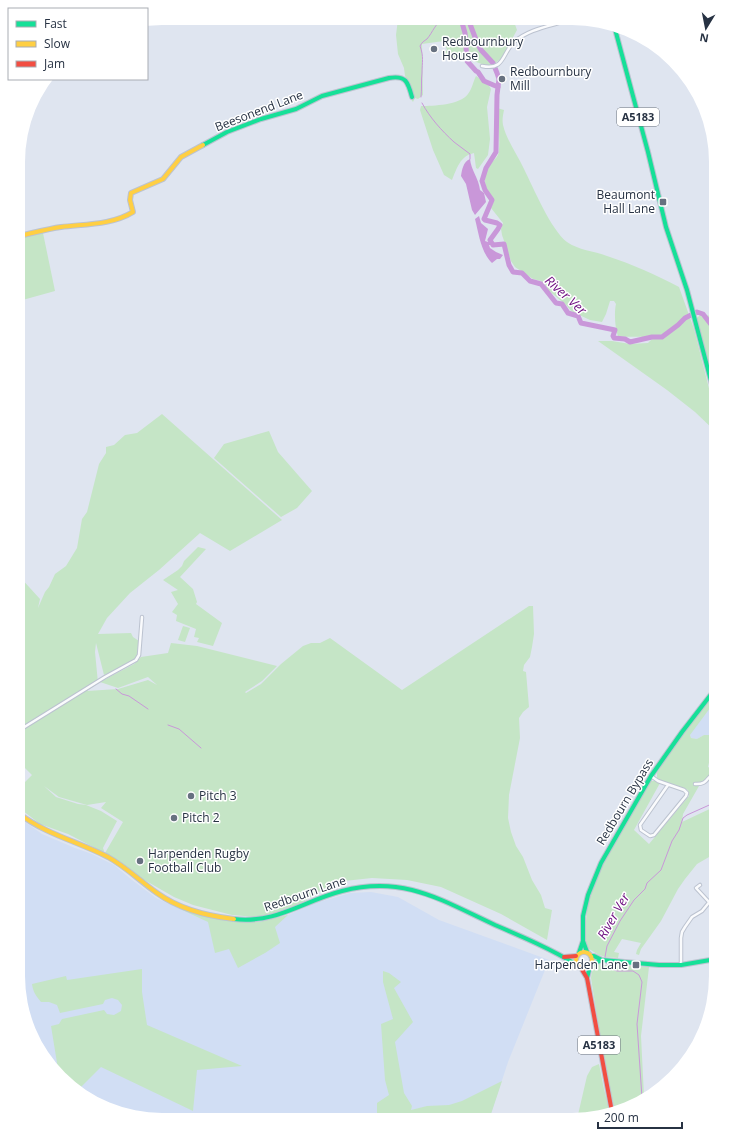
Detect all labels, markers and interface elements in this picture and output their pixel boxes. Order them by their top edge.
legend [8,8,148,80]
north arrow [686,8,726,48]
text: Fast [44,15,67,32]
text: N [698,30,710,47]
place label: Redbournbury House [442,33,524,64]
text: Slow [44,35,71,52]
marker: Redbournbury House [429,44,439,54]
text: Jam [43,55,65,72]
place label: Redbournbury Mill [510,63,592,94]
marker: Redbournbury Mill [497,74,507,84]
street label: Beesonend Lane [212,86,306,135]
road number: A5183 [617,108,659,126]
place label: Beaumont Hall Lane [597,186,655,217]
marker: Beaumont Hall Lane [658,197,668,207]
water label: River Ver [541,271,591,319]
street label: Redbourn Bypass [592,755,657,848]
place label: Pitch 3 [199,787,237,804]
marker: Pitch 3 [186,791,196,801]
place label: Pitch 2 [182,809,220,826]
marker: Pitch 2 [169,813,179,823]
place label: Harpenden Rugby Football Club [148,845,250,876]
marker: Harpenden Rugby Football Club [135,856,145,866]
street label: Redbourn Lane [261,871,348,916]
water label: River Ver [593,889,634,942]
place label: Harpenden Lane [535,956,628,973]
marker: Harpenden Lane [631,960,641,970]
road number: A5183 [578,1036,620,1054]
scale bar [598,1104,682,1130]
text: 200 m [604,1109,639,1126]

